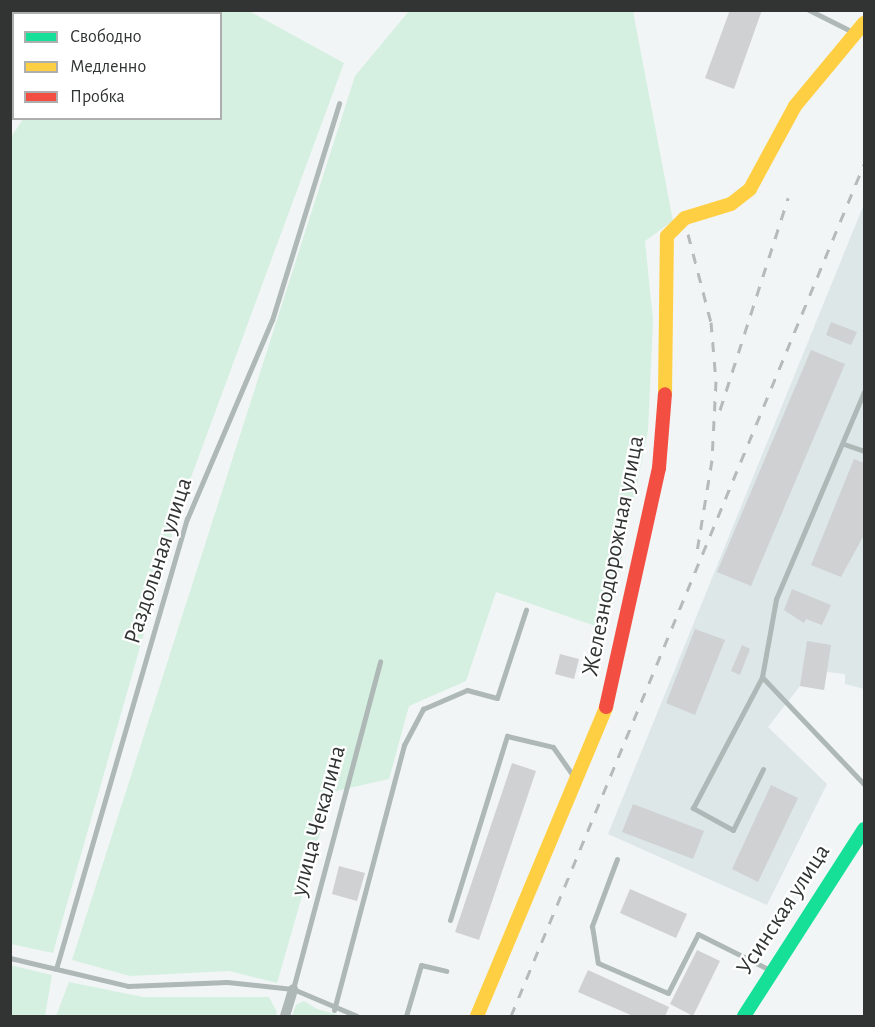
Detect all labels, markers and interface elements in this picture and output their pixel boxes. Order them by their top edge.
legend [12,12,222,120]
text: Свободно [70,28,142,46]
text: Медленно [70,58,146,76]
text: Пробка [70,88,125,106]
street label: Железнодорожная улица [577,433,651,679]
street label: Раздольная улица [119,474,199,648]
street label: улица Чекалина [285,743,353,899]
street label: Усинская улица [731,839,837,981]

